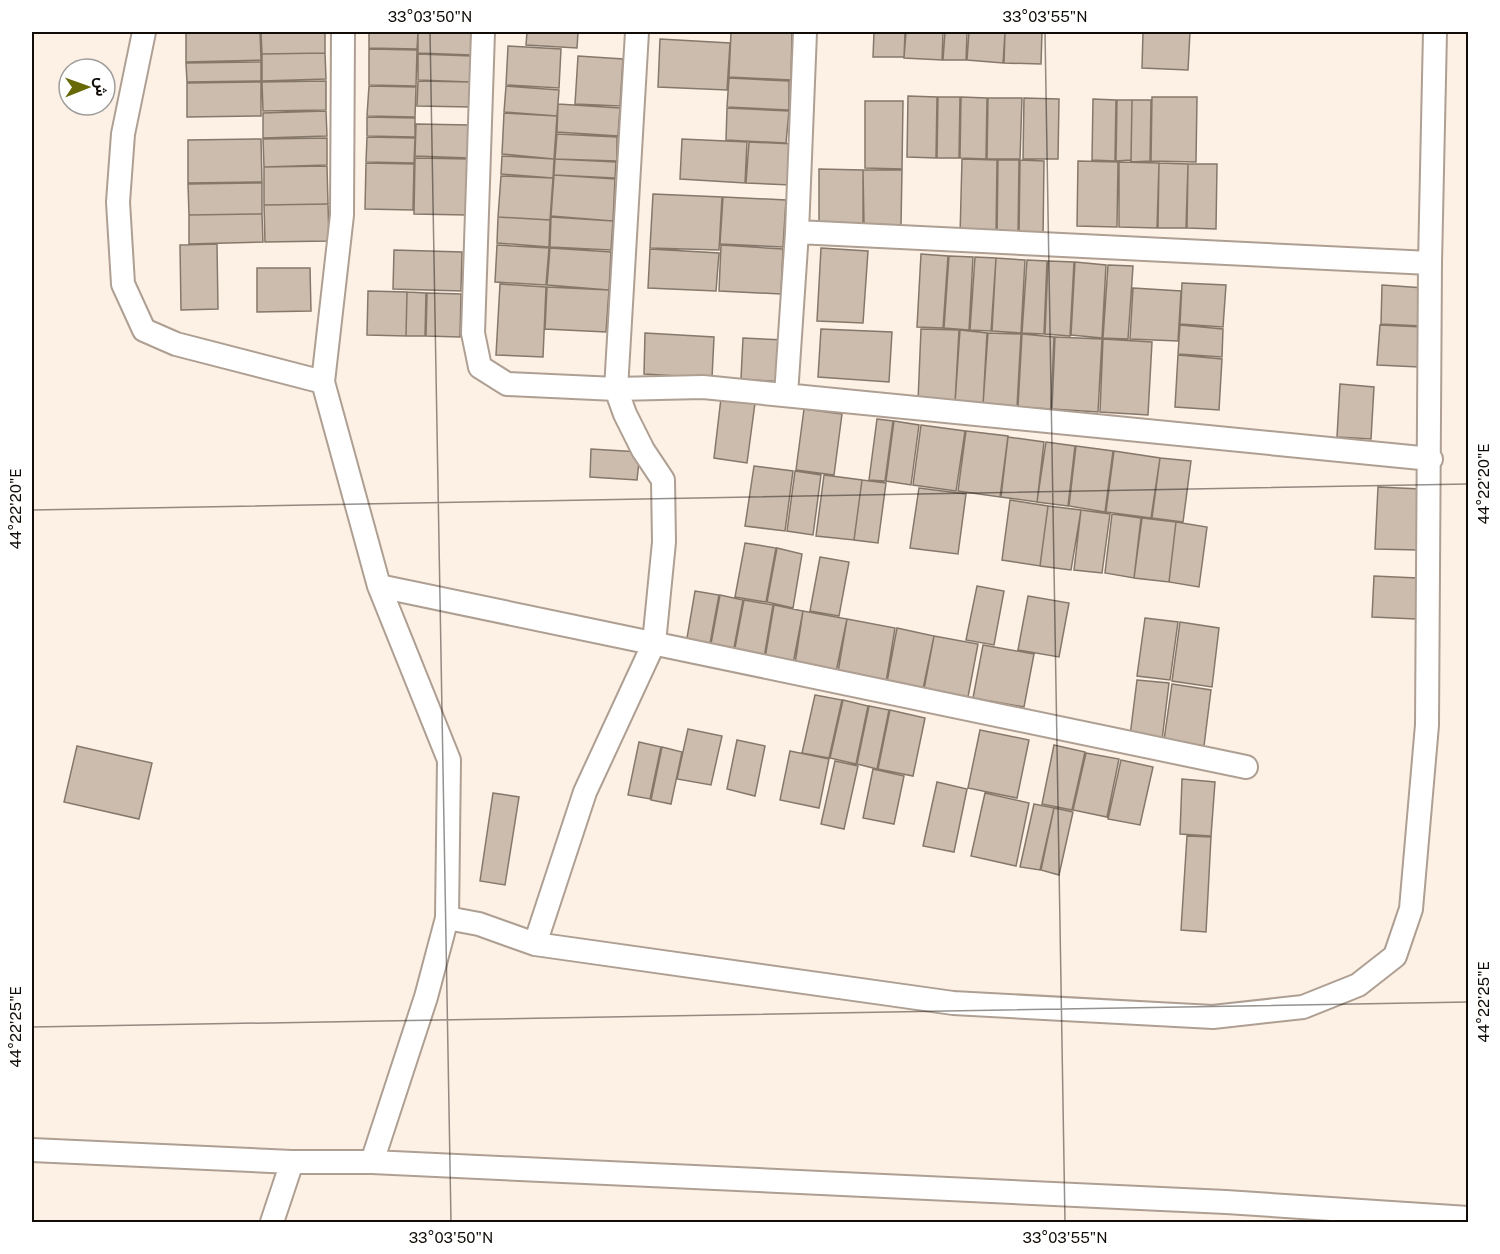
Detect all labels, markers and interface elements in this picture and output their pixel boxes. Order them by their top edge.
text: 33°03'50"N [388,8,472,25]
text: 33°03'55"N [1003,8,1087,25]
north arrow [57,57,117,117]
text: ش [92,77,111,97]
text: 44°22'20"E [1475,443,1492,525]
text: 44°22'20"E [7,468,24,550]
text: 44°22'25"E [1475,961,1492,1043]
text: 44°22'25"E [7,986,24,1068]
text: 33°03'50"N [409,1229,493,1246]
text: 33°03'55"N [1023,1229,1107,1246]

